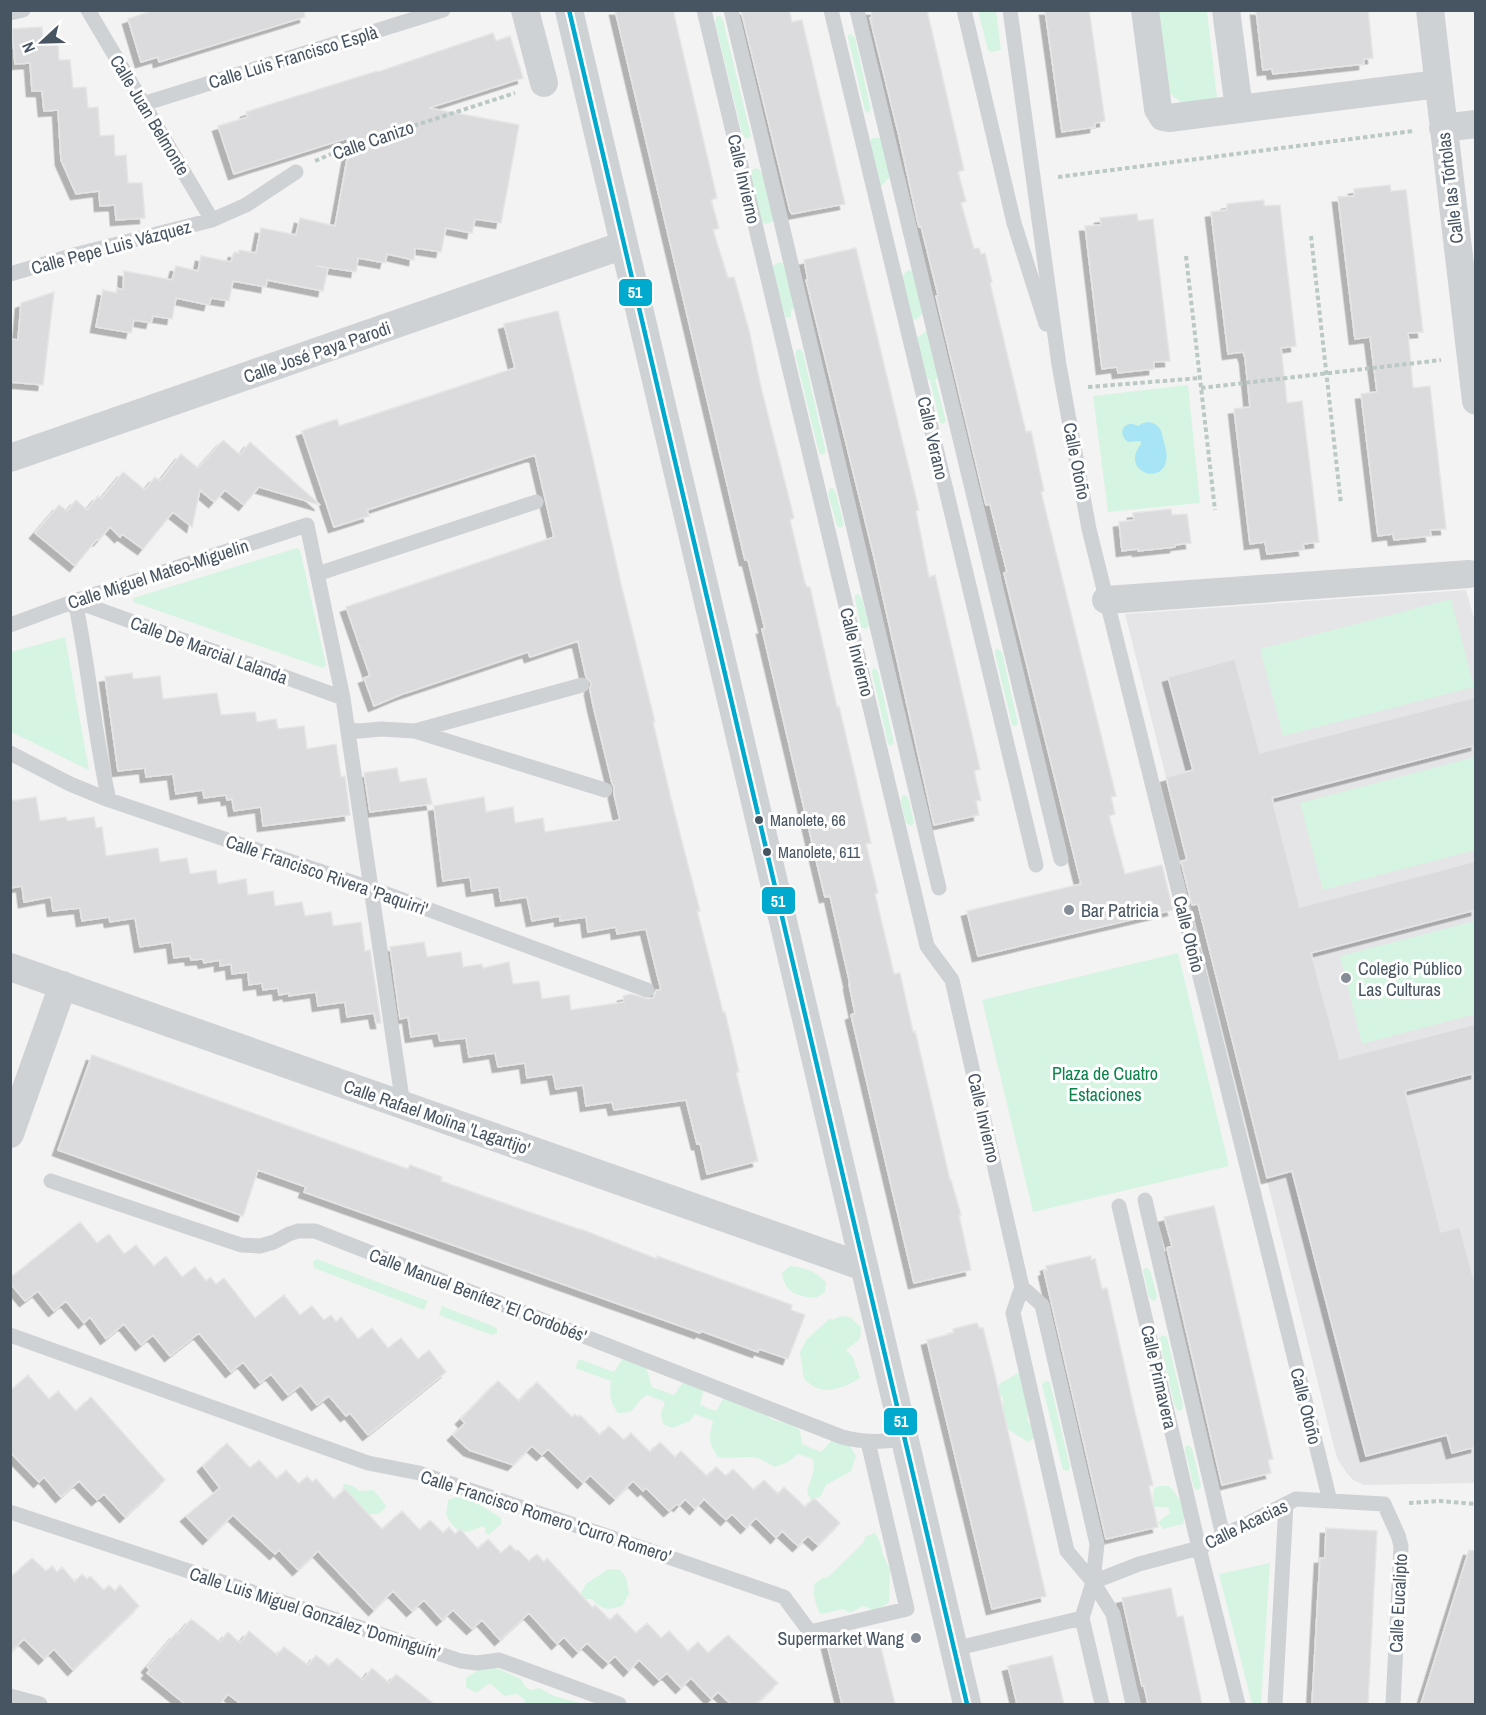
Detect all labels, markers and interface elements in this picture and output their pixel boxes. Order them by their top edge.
north arrow [12,12,72,72]
street label: Calle Luis Francisco Esplà [205,19,381,95]
text: N [16,39,40,56]
street label: Calle Juan Belmonte [104,50,196,180]
street label: Calle Canizo [329,114,417,166]
street label: Calle las Tórtolas [1431,131,1469,245]
street label: Calle Invierno [722,132,766,226]
street label: Calle Pepe Luis Vázquez [28,214,194,280]
line badge: 51 [618,278,653,307]
text: 51 [628,281,643,303]
street label: Calle José Paya Parodi [240,315,394,389]
street label: Calle Verano [911,394,955,482]
street label: Calle Otoño [1057,420,1097,502]
street label: Calle Miguel Mateo-Miguelin [64,533,252,615]
street label: Calle Invierno [834,605,880,699]
street label: Calle De Marcial Lalanda [127,610,291,690]
place label: Manolete, 66 [770,809,846,831]
marker: Manolete, 66 [753,814,765,826]
street label: Calle Francisco Rivera 'Paquirri' [223,829,432,921]
place label: Manolete, 611 [778,841,861,863]
marker: Manolete, 611 [761,846,773,858]
line badge: 51 [761,886,796,915]
text: 51 [771,890,786,912]
street label: Calle Otoño [1167,893,1211,975]
place label: Bar Patricia [1081,898,1159,923]
marker: Bar Patricia [1062,903,1076,917]
place label: Colegio Público Las Culturas [1358,956,1462,1002]
marker: Colegio Público Las Culturas [1339,971,1353,985]
park label: Plaza de Cuatro Estaciones [1052,1061,1158,1107]
street label: Calle Invierno [962,1071,1006,1165]
street label: Calle Rafael Molina 'Lagartijo' [340,1073,534,1161]
street label: Calle Manuel Benítez 'El Cordobés' [366,1242,591,1348]
street label: Calle Primavera [1135,1323,1183,1431]
street label: Calle Otoño [1284,1365,1328,1447]
line badge: 51 [883,1407,918,1436]
text: 51 [894,1410,909,1432]
street label: Calle Francisco Romero 'Curro Romero' [417,1464,675,1568]
street label: Calle Acacias [1200,1493,1292,1555]
street label: Calle Eucalipto [1383,1553,1413,1653]
street label: Calle Luis Miguel González 'Dominguín' [186,1561,444,1665]
place label: Supermarket Wang [777,1626,905,1651]
marker: Supermarket Wang [909,1631,923,1645]

